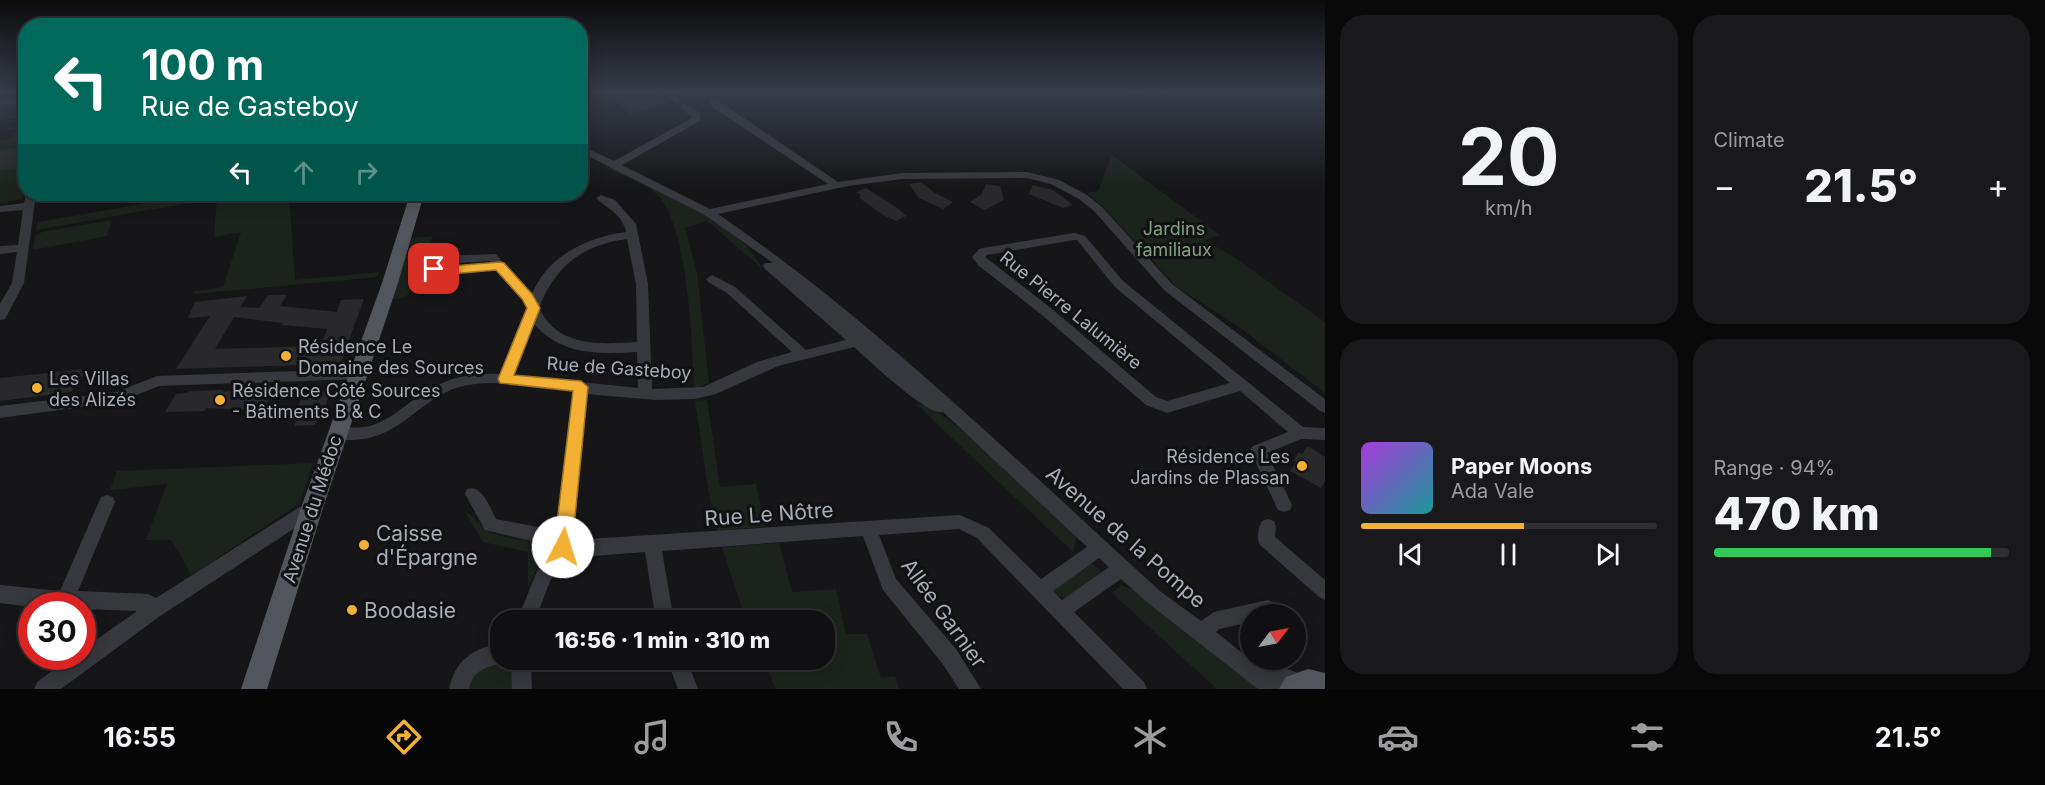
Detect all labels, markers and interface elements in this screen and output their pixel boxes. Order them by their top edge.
text: 100 m [141,39,264,90]
icon: left [42,42,120,120]
text: Rue de Gasteboy [141,90,359,123]
text: 20 [1458,109,1560,204]
text: Climate [1714,128,1785,152]
icon: left [224,156,257,189]
icon: ahead [287,156,320,189]
icon: right [350,156,383,189]
text: 21.5° [1804,158,1918,213]
text: − [1714,166,1735,206]
text: + [1987,166,2009,206]
text: km/h [1485,196,1533,220]
park label: Jardins familiaux [1136,218,1212,260]
pin [408,243,459,294]
street label: Rue Pierre Lalumière [996,246,1146,374]
icon: arrive [417,252,450,285]
place label: Résidence Le Domaine des Sources [298,336,484,378]
marker: Résidence Le Domaine des Sources [279,349,293,363]
street label: Rue de Gasteboy [546,352,692,384]
place label: Les Villas des Alizés [49,368,136,410]
place label: Résidence Côté Sources - Bâtiments B & C [232,380,441,422]
marker: Les Villas des Alizés [30,381,44,395]
marker: Résidence Côté Sources - Bâtiments B & C [213,393,227,407]
street label: Avenue du Médoc [278,433,346,585]
place label: Résidence Les Jardins de Plassan [1130,446,1290,488]
text: Paper Moons [1451,453,1592,479]
text: Range · 94% [1714,456,1835,480]
marker: Résidence Les Jardins de Plassan [1295,459,1309,473]
street label: Avenue de la Pompe [1041,461,1211,613]
text: Ada Vale [1451,479,1534,503]
text: 470 km [1714,486,1880,541]
street label: Rue Le Nôtre [704,497,834,531]
position arrow [531,515,595,579]
place label: Caisse d'Épargne [376,521,478,570]
marker: Caisse d'Épargne [357,538,371,552]
icon: previous [1394,538,1427,571]
icon: pause [1492,538,1525,571]
icon: next [1591,538,1624,571]
street label: Allée Garnier [896,554,992,672]
speed limit sign: 30 [18,592,96,670]
place label: Boodasie [364,598,456,623]
marker: Boodasie [345,603,359,617]
north arrow [1240,604,1306,670]
map controls [1240,604,1306,670]
text: 16:56 · 1 min · 310 m [555,627,770,653]
icon: directions [383,716,425,758]
icon: music [631,716,673,758]
icon: phone [880,716,922,758]
icon: climate [1129,716,1171,758]
icon: car [1377,716,1419,758]
icon: filters [1626,716,1668,758]
text: 16:55 [103,721,176,754]
text: 21.5° [1875,721,1942,754]

